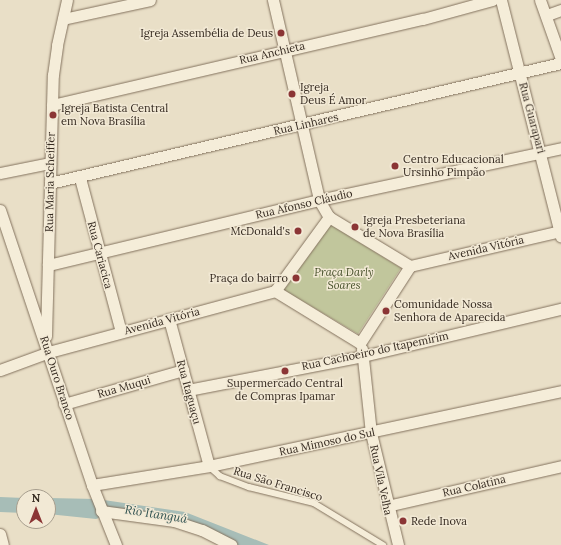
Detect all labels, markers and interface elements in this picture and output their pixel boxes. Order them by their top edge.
place label: Igreja Assembélia de Deus [140,26,273,40]
marker: Igreja Assembélia de Deus [276,28,286,38]
street label: Rua Anchieta [238,39,306,67]
place label: Igreja Deus É Amor [300,81,366,107]
street label: Rua Guarapari [516,81,548,155]
marker: Igreja Deus É Amor [287,89,297,99]
place label: Igreja Batista Central em Nova Brasília [61,102,168,128]
marker: Igreja Batista Central em Nova Brasília [48,110,58,120]
street label: Rua Linhares [272,110,340,138]
street label: Rua Maria Scheiffer [43,132,57,232]
place label: Centro Educacional Ursinho Pimpão [403,153,504,179]
marker: Centro Educacional Ursinho Pimpão [390,161,400,171]
street label: Rua Afonso Cláudio [254,186,354,222]
place label: Igreja Presbeteriana de Nova Brasília [363,214,465,240]
street label: Rua Cariacica [85,220,115,290]
marker: Igreja Presbeteriana de Nova Brasília [350,222,360,232]
place label: McDonald's [230,224,290,238]
marker: McDonald's [293,226,303,236]
street label: Avenida Vitória [447,233,525,263]
park label: Praça Darly Soares [314,266,374,292]
place label: Praça do bairro [210,271,288,285]
marker: Praça do bairro [291,273,301,283]
place label: Comunidade Nossa Senhora de Aparecida [394,298,506,324]
street label: Avenida Vitória [123,305,201,337]
marker: Comunidade Nossa Senhora de Aparecida [381,306,391,316]
street label: Rua Cachoeiro do Itapemirim [300,329,450,373]
street label: Rua Ouro Branco [37,334,77,422]
street label: Rua Itaguaçu [174,358,204,426]
marker: Supermercado Central de Compras Ipamar [280,366,290,376]
street label: Rua Muqui [96,373,152,401]
place label: Supermercado Central de Compras Ipamar [227,377,343,403]
street label: Rua Mimoso do Sul [278,425,376,459]
street label: Rua Vila Velha [367,444,395,516]
street label: Rua São Francisco [232,464,324,504]
street label: Rua Colatina [441,472,507,500]
north arrow [16,489,56,529]
text: N [32,491,40,505]
water label: Rio Itanguá [124,502,188,526]
place label: Rede Inova [411,514,467,528]
marker: Rede Inova [398,516,408,526]

